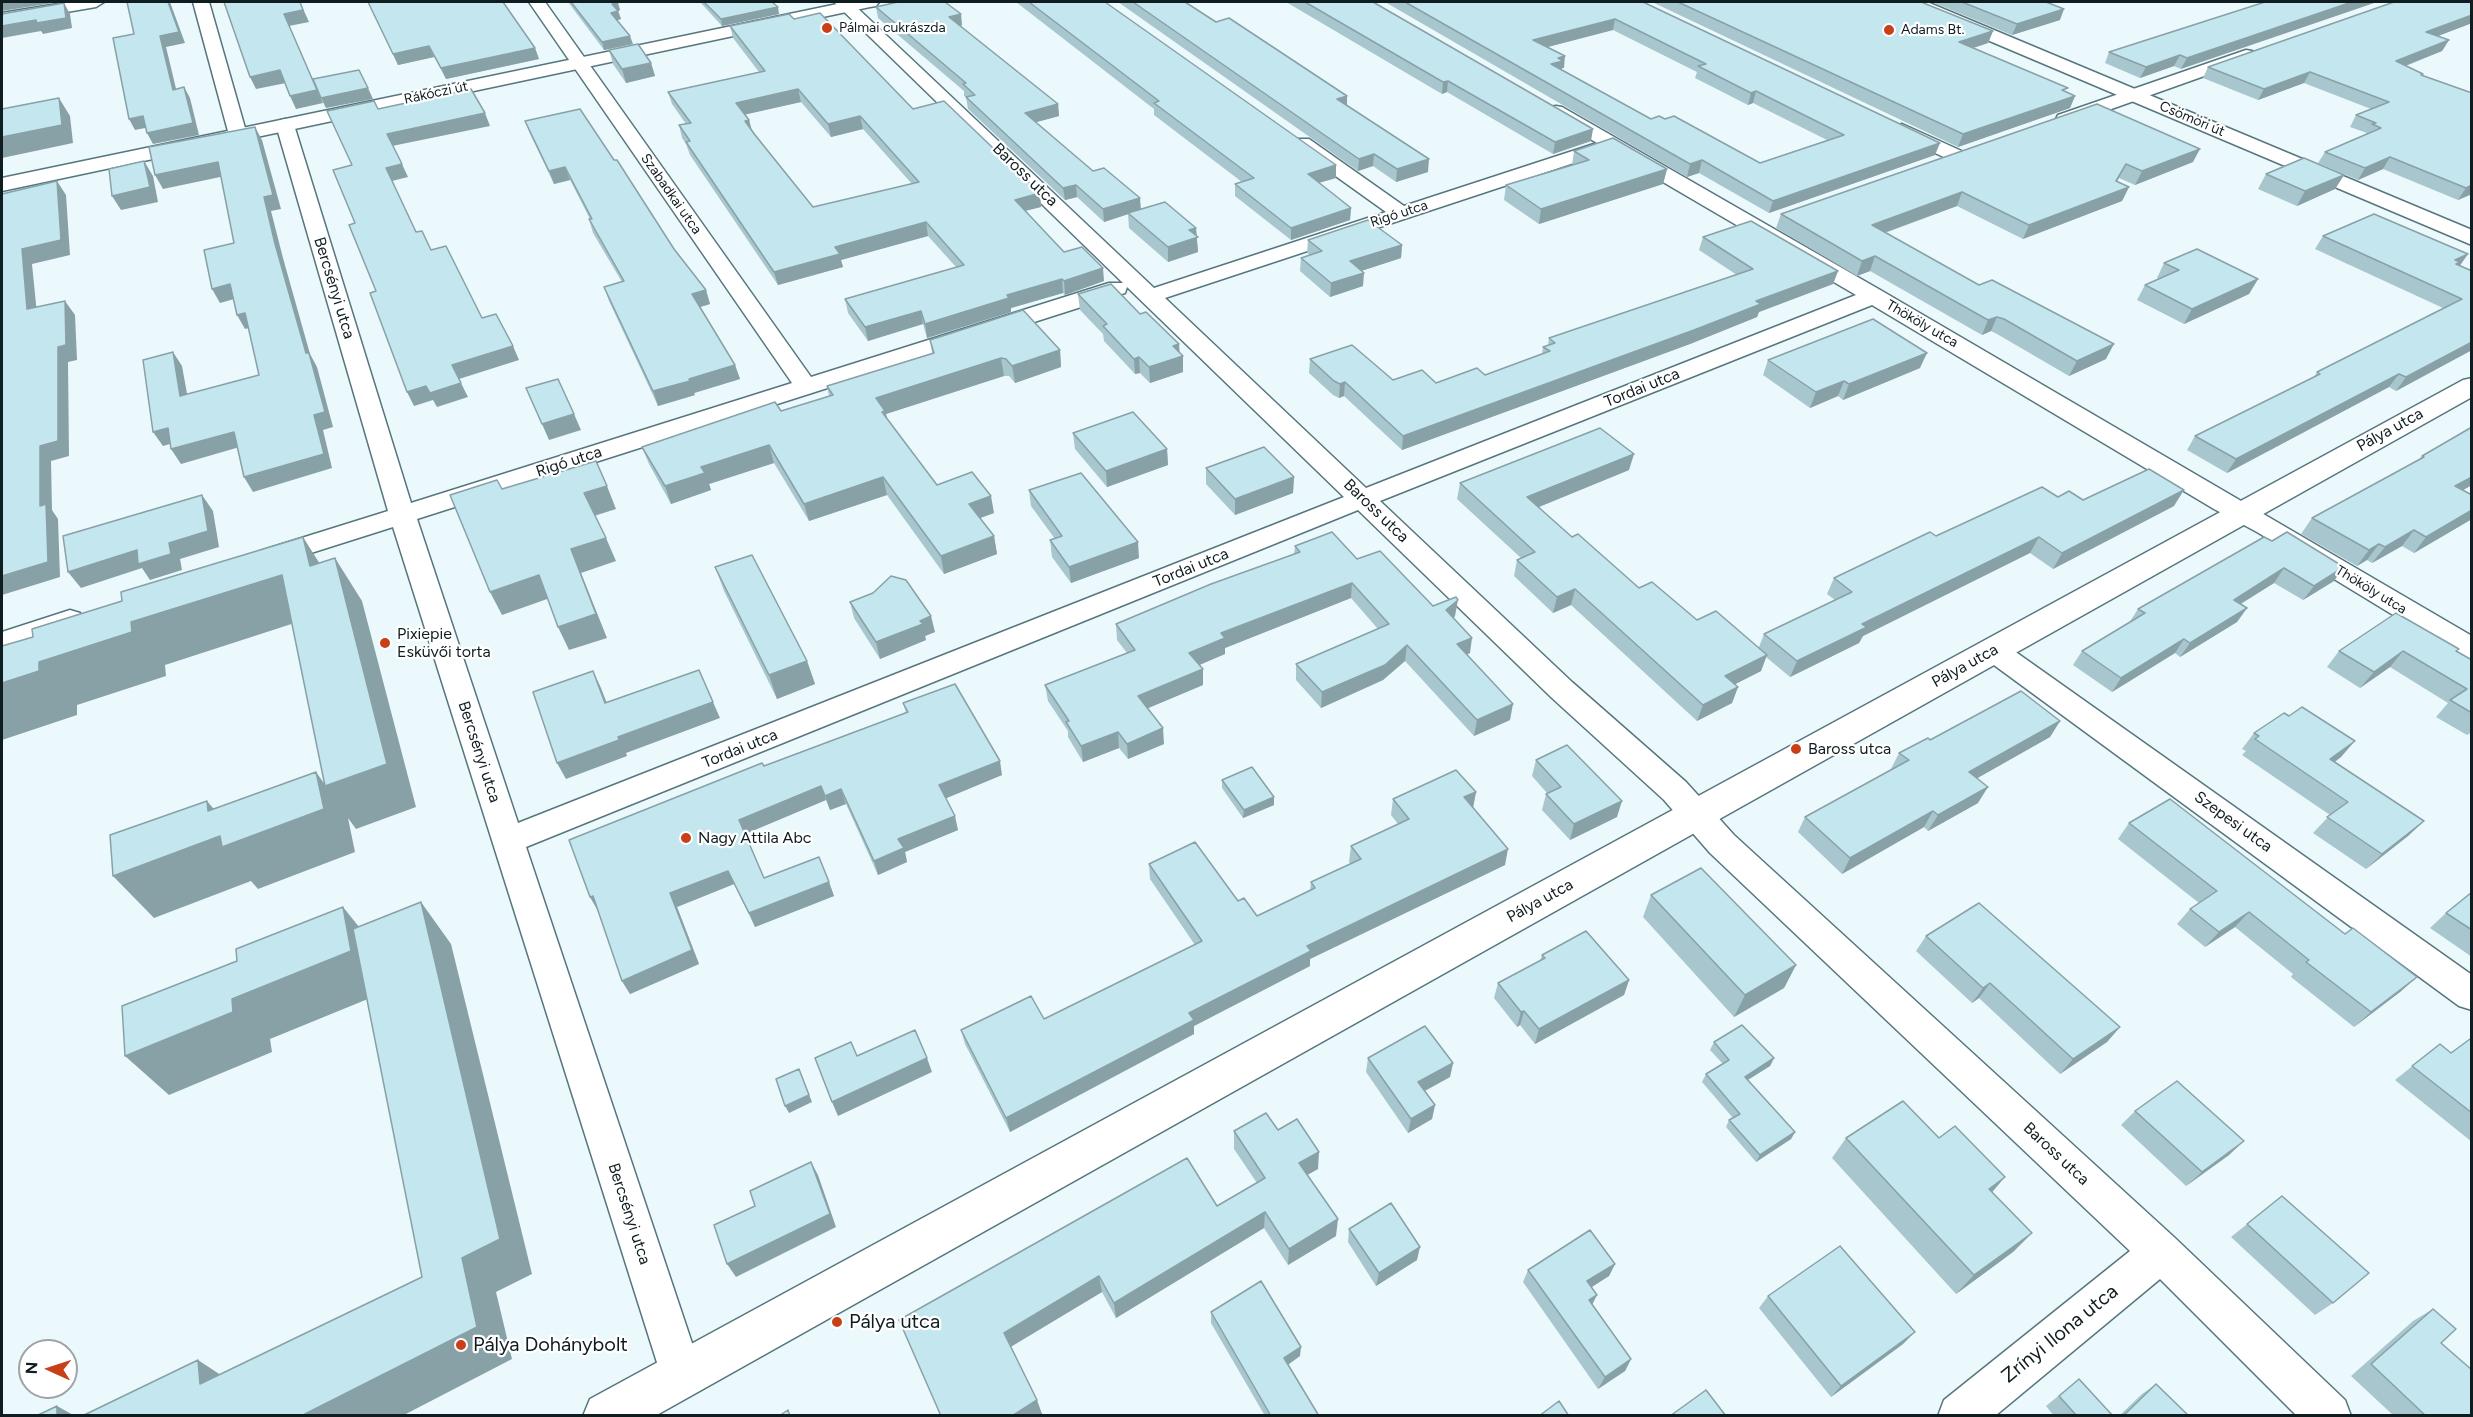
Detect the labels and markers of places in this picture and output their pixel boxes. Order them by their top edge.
place label: Pálmai cukrászda [839,20,946,36]
marker: Pálmai cukrászda [820,21,834,35]
place label: Adams Bt. [1901,22,1964,38]
marker: Adams Bt. [1882,23,1896,37]
place label: Pixiepie Esküvői torta [397,624,491,662]
marker: Pixiepie Esküvői torta [378,636,392,650]
place label: Baross utca [1808,739,1891,759]
marker: Baross utca [1789,742,1803,756]
place label: Nagy Attila Abc [698,828,811,848]
marker: Nagy Attila Abc [679,831,693,845]
place label: Pálya utca [849,1310,940,1334]
marker: Pálya utca [830,1315,844,1329]
place label: Pálya Dohánybolt [473,1333,628,1357]
marker: Pálya Dohánybolt [454,1338,468,1352]

